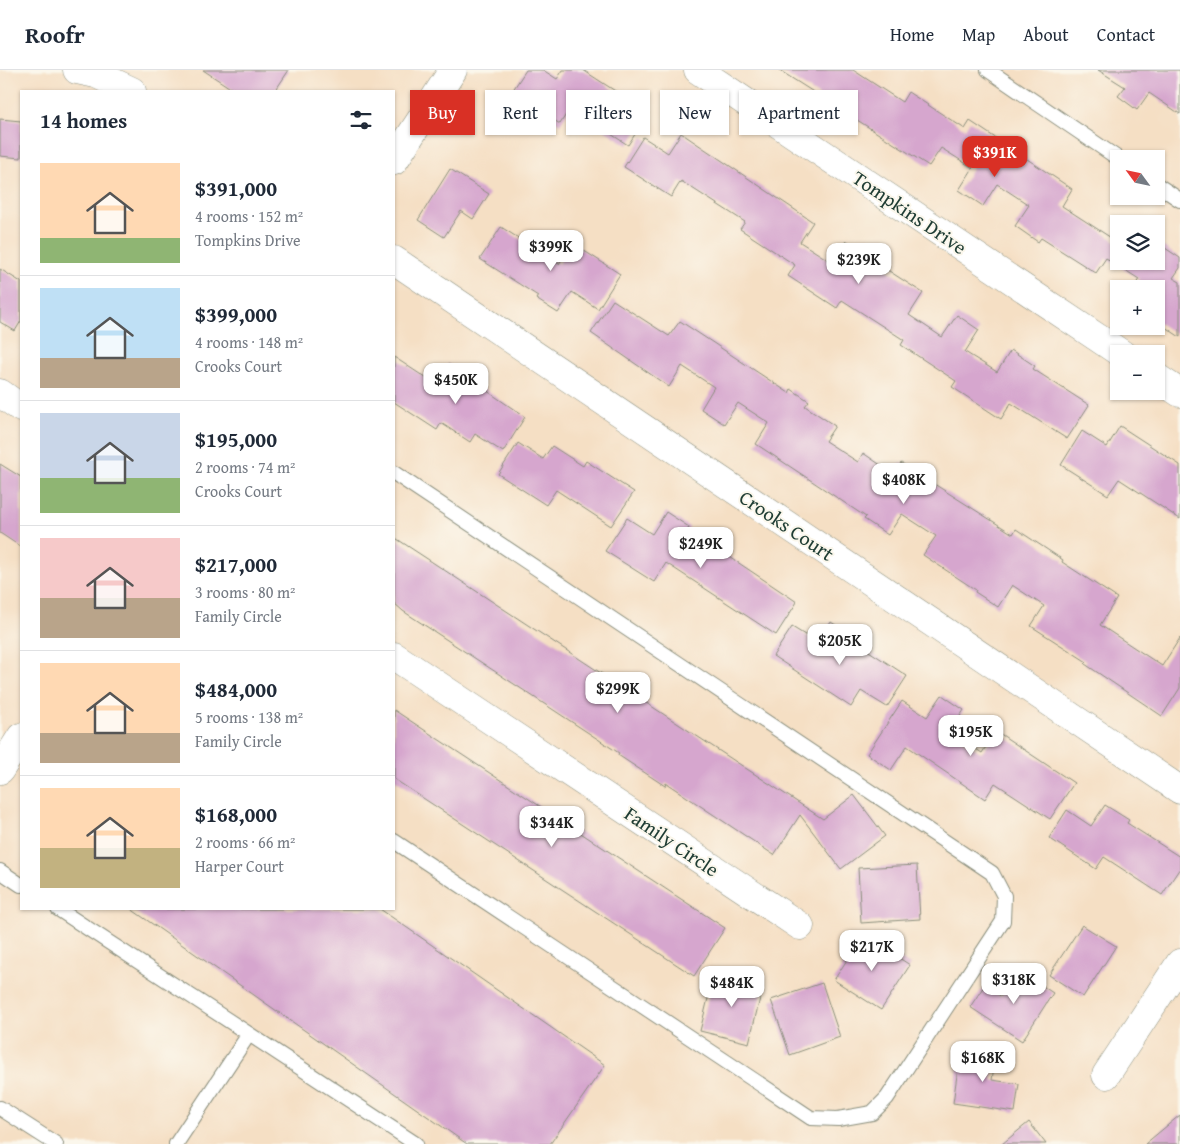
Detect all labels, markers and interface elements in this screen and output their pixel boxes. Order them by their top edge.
text: Roofr [25,17,85,52]
text: Home [890,21,934,48]
text: Map [962,21,995,48]
text: About [1023,21,1069,48]
text: Contact [1097,21,1155,48]
chip: Buy [410,90,475,135]
chip: Rent [485,90,556,135]
chip: Filters [566,90,650,135]
chip: New [660,90,729,135]
chip: Apartment [739,90,858,135]
text: 14 homes [40,105,127,136]
icon: filters [347,106,375,134]
pin: $391K [960,136,1030,178]
text: $391K [973,140,1017,164]
north arrow [1110,150,1165,205]
map controls [1110,150,1165,400]
street label: Tompkins Drive [847,163,973,261]
text: $391,000 [195,173,277,204]
icon: home [80,183,140,243]
text: 4 rooms · 152 m² [195,204,303,228]
button: layers [1110,215,1165,270]
text: Tompkins Drive [195,228,301,252]
pin: $399K [516,230,586,272]
text: $399K [529,234,573,258]
pin: $239K [824,242,894,285]
text: $239K [837,247,881,271]
button: + [1110,280,1165,335]
text: $399,000 [195,299,277,330]
icon: home [80,308,140,368]
text: 4 rooms · 148 m² [195,330,303,354]
button: − [1110,345,1165,400]
text: Crooks Court [195,354,282,378]
pin: $450K [421,362,491,405]
text: $450K [434,367,478,391]
text: $195,000 [195,424,277,455]
icon: home [80,433,140,493]
text: 2 rooms · 74 m² [195,455,295,479]
pin: $408K [869,462,939,505]
text: $408K [882,467,926,491]
text: Crooks Court [195,479,282,503]
street label: Crooks Court [734,483,840,567]
pin: $249K [666,526,736,569]
text: $249K [679,531,723,555]
text: $217,000 [195,549,277,580]
icon: home [80,558,140,618]
text: 3 rooms · 80 m² [195,580,295,604]
text: Family Circle [195,604,282,628]
pin: $205K [805,624,875,666]
text: $205K [818,628,862,652]
pin: $299K [583,672,653,714]
text: $484,000 [195,674,277,705]
text: $299K [596,676,640,700]
icon: home [80,683,140,743]
text: 5 rooms · 138 m² [195,705,303,729]
pin: $195K [936,714,1006,757]
text: $195K [949,719,993,743]
text: Family Circle [195,729,282,753]
text: $168,000 [195,799,277,830]
street label: Family Circle [619,799,725,883]
pin: $344K [517,806,587,848]
icon: home [80,808,140,868]
text: $344K [530,810,574,834]
text: 2 rooms · 66 m² [195,830,295,854]
text: Harper Court [195,854,284,878]
pin: $217K [837,930,907,972]
text: $217K [850,934,894,958]
pin: $318K [979,962,1049,1005]
pin: $484K [697,966,767,1008]
text: $318K [992,967,1036,991]
text: $484K [710,970,754,994]
pin: $168K [948,1040,1018,1083]
text: $168K [961,1045,1005,1069]

